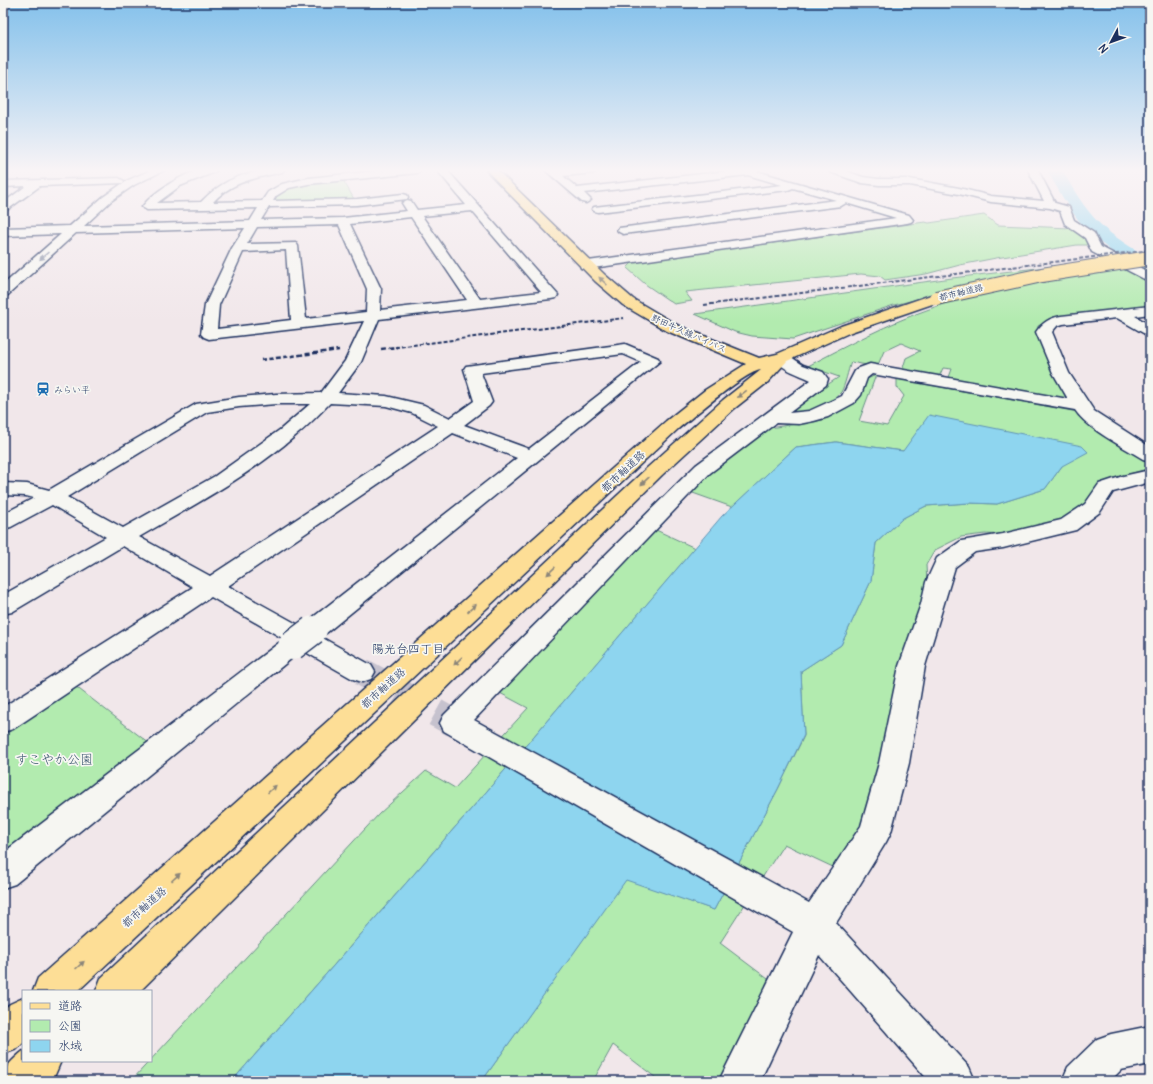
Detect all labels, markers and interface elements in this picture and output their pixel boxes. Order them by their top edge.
north arrow [1091,22,1131,62]
text: N [1096,41,1111,56]
one-way arrow [39,251,49,260]
one-way arrow [599,277,608,286]
street label: 都市軸道路 [938,281,984,303]
street label: 野田牛久線バイパス [650,312,728,354]
station icon: みらい平 [35,381,51,397]
place label: みらい平 [54,384,90,395]
one-way arrow [737,390,748,399]
street label: 都市軸道路 [598,447,648,495]
one-way arrow [640,476,650,486]
one-way arrow [546,566,556,575]
one-way arrow [467,603,477,612]
district label: 陽光台四丁目 [372,641,444,656]
one-way arrow [452,656,463,665]
street label: 都市軸道路 [358,664,408,712]
park label: すこやか公園 [15,751,93,768]
one-way arrow [267,785,277,794]
one-way arrow [171,872,181,882]
street label: 都市軸道路 [119,883,169,931]
one-way arrow [75,960,85,969]
legend [22,990,152,1062]
text: 道路 [58,998,82,1013]
text: 公園 [58,1018,82,1033]
text: 水域 [58,1038,82,1053]

